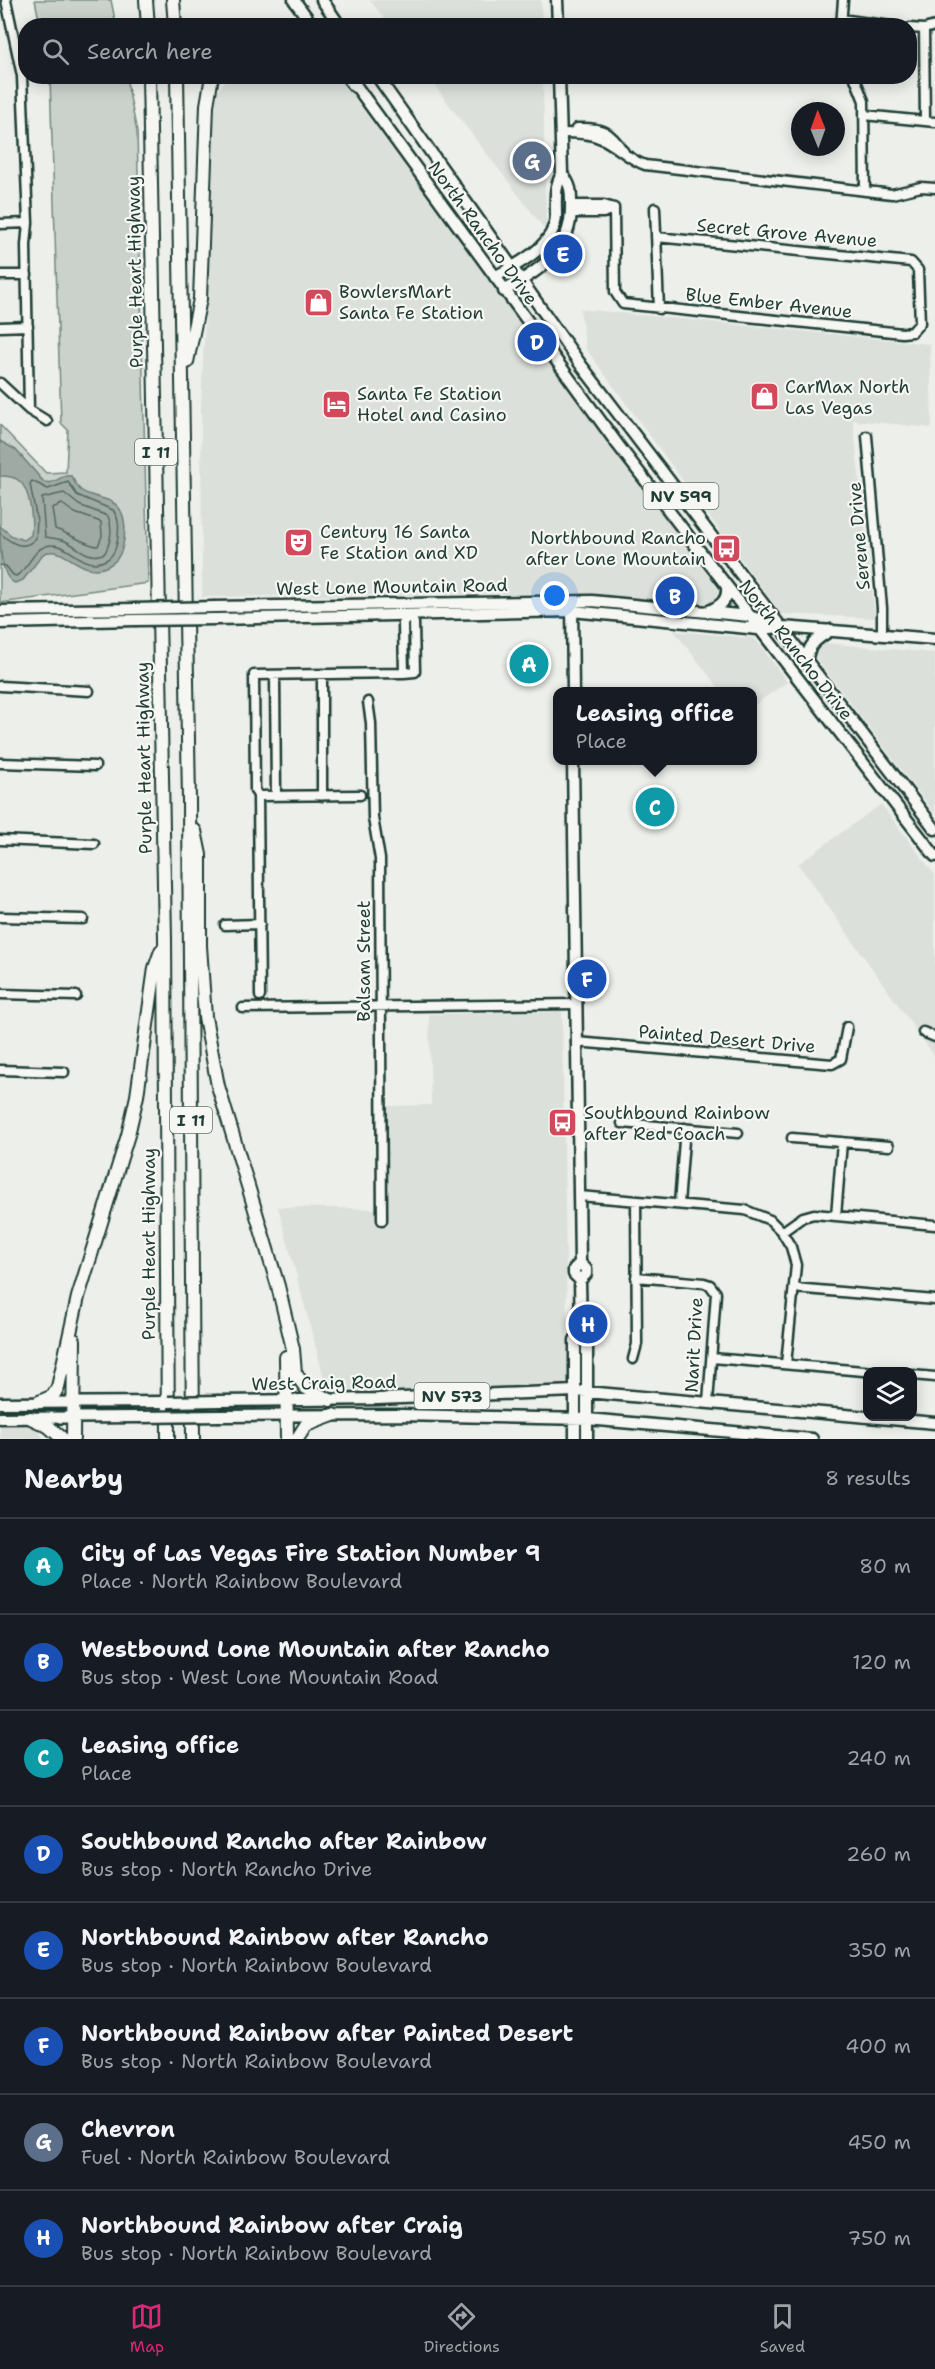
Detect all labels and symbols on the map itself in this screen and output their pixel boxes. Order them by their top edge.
north arrow [791,102,845,156]
pin: G [512,138,552,184]
street label: North Rancho Drive [423,156,543,310]
street label: Purple Heart Highway [121,176,149,368]
street label: Secret Grove Avenue [696,213,878,253]
pin: E [544,232,582,276]
place label: BowlersMart Santa Fe Station [339,280,484,325]
street label: Blue Ember Avenue [684,282,854,324]
shop icon: BowlersMart Santa Fe Station [302,286,334,318]
pin: D [518,320,556,364]
place label: CarMax North Las Vegas [785,375,910,420]
shop icon: CarMax North Las Vegas [748,381,780,413]
place label: Santa Fe Station Hotel and Casino [357,382,507,427]
hotel icon: Santa Fe Station Hotel and Casino [320,388,352,420]
road number: I 11 [135,439,177,465]
street label: Serene Drive [842,481,876,591]
road number: NV 599 [644,483,718,509]
place label: Century 16 Santa Fe Station and XD [320,520,478,565]
theatre icon: Century 16 Santa Fe Station and XD [283,526,315,558]
place label: Northbound Rancho after Lone Mountain [526,526,706,571]
bus stop icon: Northbound Rancho after Lone Mountain [711,532,743,564]
street label: West Lone Mountain Road [276,573,508,601]
pin: B [656,574,694,618]
street label: North Rancho Drive [734,575,858,725]
your location [540,581,569,610]
pin: A [510,642,548,686]
street label: Purple Heart Highway [130,662,158,854]
pin: C [636,784,674,830]
street label: Balsam Street [352,900,376,1022]
pin: F [568,956,606,1002]
street label: Painted Desert Drive [638,1019,816,1059]
place label: Southbound Rainbow after Red Coach [584,1101,770,1146]
road number: I 11 [170,1107,212,1133]
bus stop icon: Southbound Rainbow after Red Coach [547,1107,579,1139]
street label: Purple Heart Highway [137,1148,161,1340]
street label: Narit Drive [680,1297,708,1393]
pin: H [568,1302,608,1346]
street label: West Craig Road [251,1370,397,1396]
road number: NV 573 [414,1383,490,1409]

